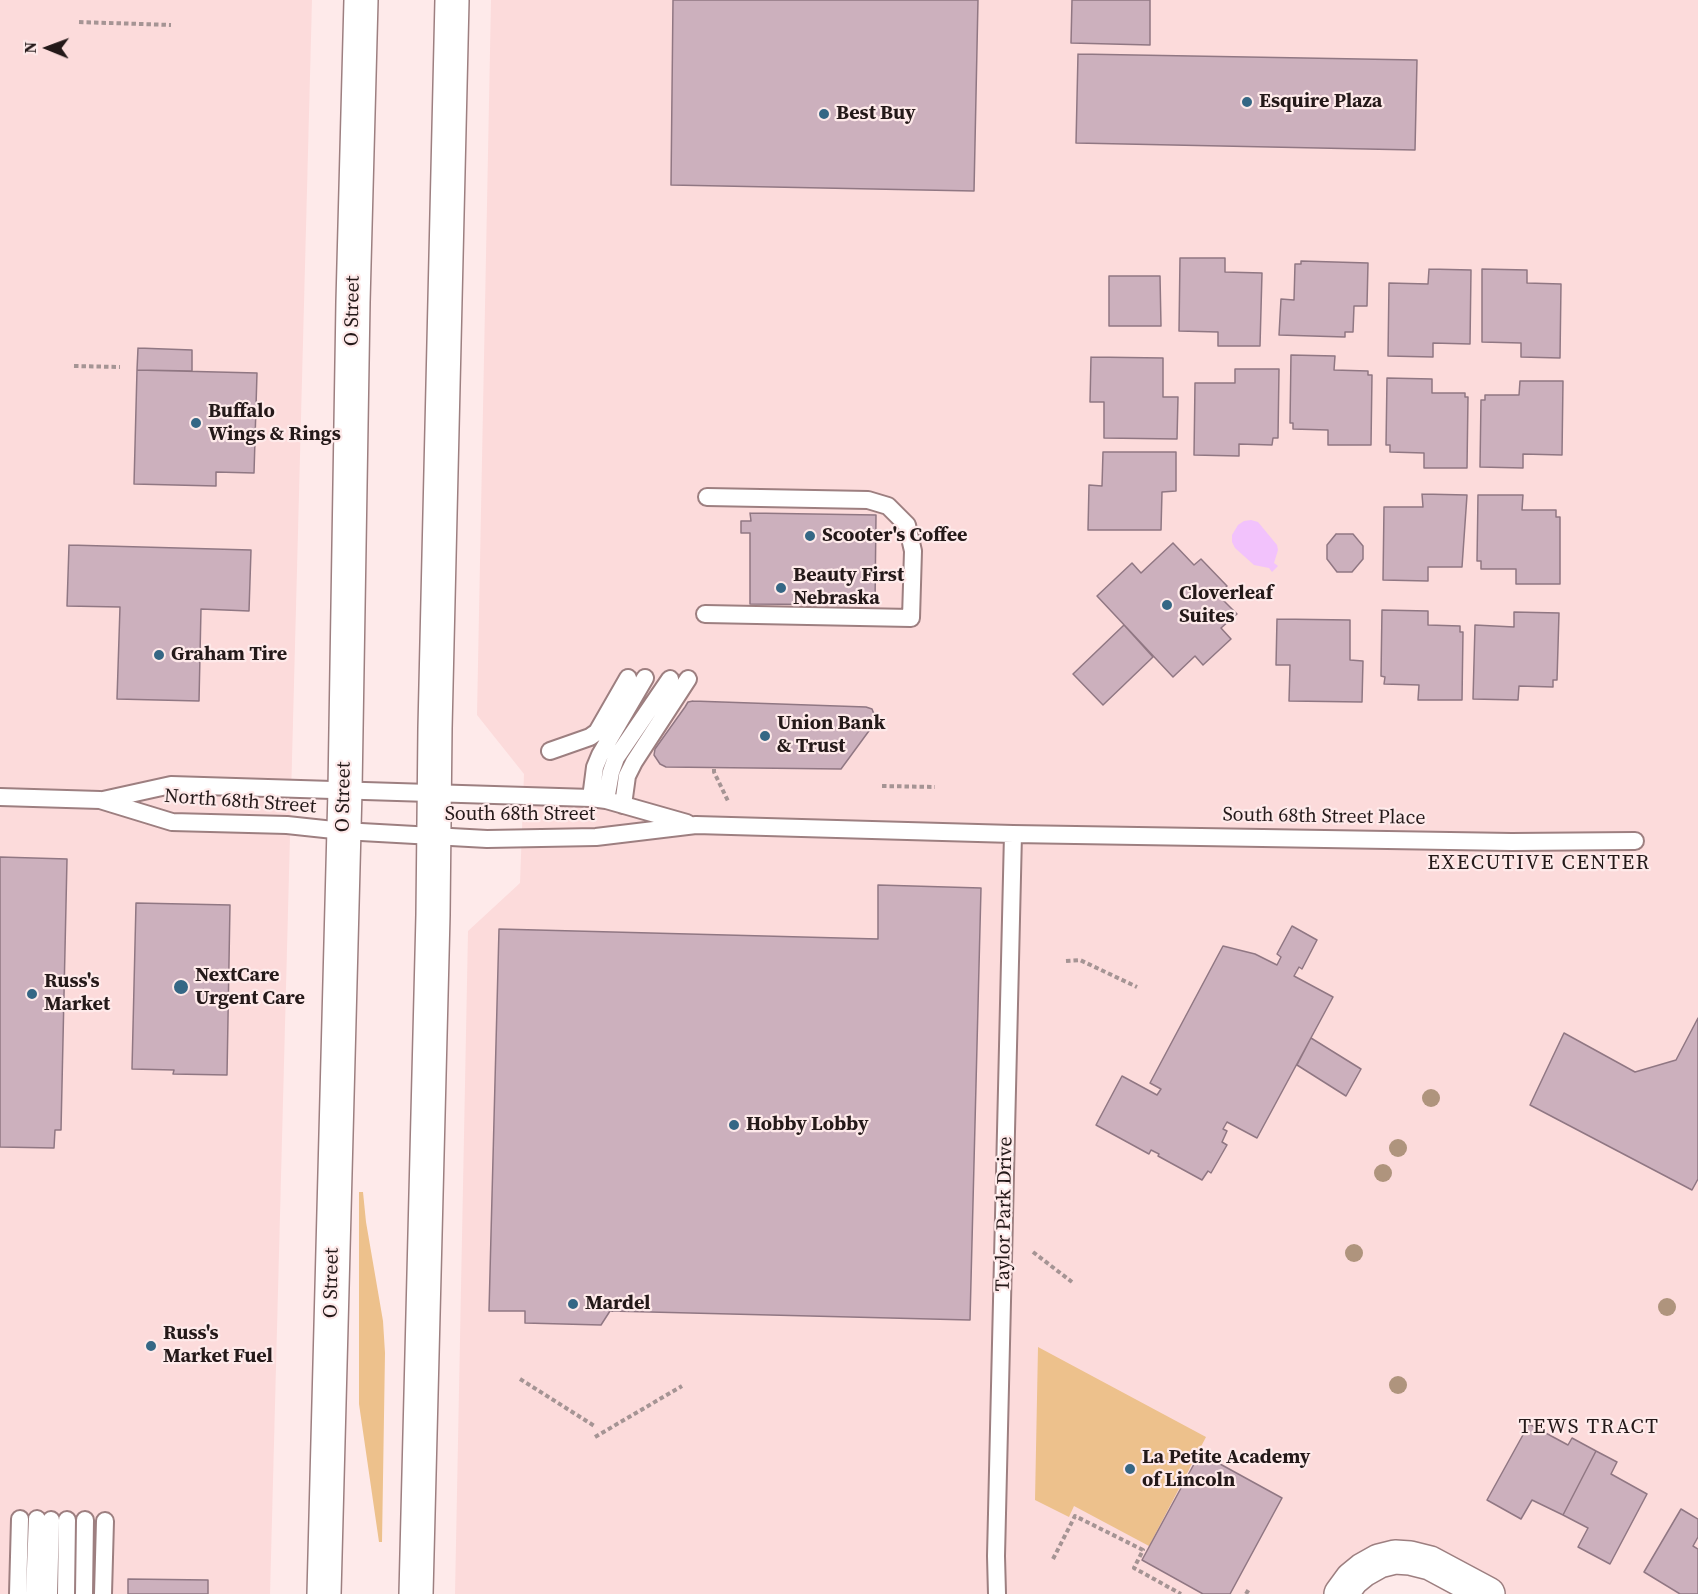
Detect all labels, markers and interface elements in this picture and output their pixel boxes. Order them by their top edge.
north arrow [18,18,78,78]
text: N [19,42,41,54]
place label: Esquire Plaza [1259,90,1382,114]
marker: Esquire Plaza [1240,95,1254,109]
place label: Best Buy [836,102,916,126]
marker: Best Buy [817,107,831,121]
street label: O Street [340,276,366,346]
place label: Buffalo Wings & Rings [208,400,341,447]
marker: Buffalo Wings & Rings [189,416,203,430]
place label: Scooter's Coffee [822,524,968,548]
marker: Scooter's Coffee [803,529,817,543]
place label: Beauty First Nebraska [793,564,904,611]
marker: Beauty First Nebraska [774,581,788,595]
place label: Cloverleaf Suites [1179,582,1273,629]
marker: Cloverleaf Suites [1160,598,1174,612]
place label: Graham Tire [171,643,287,667]
marker: Graham Tire [152,648,166,662]
place label: Union Bank & Trust [777,712,885,759]
marker: Union Bank & Trust [758,729,772,743]
street label: O Street [331,762,357,832]
street label: North 68th Street [163,785,317,819]
street label: South 68th Street [445,803,595,827]
street label: South 68th Street Place [1222,803,1426,831]
district label: EXECUTIVE CENTER [1427,851,1651,877]
place label: NextCare Urgent Care [195,964,305,1011]
place label: Russ's Market [44,970,110,1017]
marker: NextCare Urgent Care [172,978,190,996]
marker: Russ's Market [25,987,39,1001]
place label: Hobby Lobby [746,1113,869,1137]
marker: Hobby Lobby [727,1118,741,1132]
street label: Taylor Park Drive [992,1136,1018,1292]
street label: O Street [319,1248,345,1318]
place label: Mardel [585,1292,650,1316]
marker: Mardel [566,1297,580,1311]
place label: Russ's Market Fuel [163,1322,273,1369]
marker: Russ's Market Fuel [144,1339,158,1353]
district label: TEWS TRACT [1518,1415,1660,1441]
place label: La Petite Academy of Lincoln [1142,1446,1310,1493]
marker: La Petite Academy of Lincoln [1123,1462,1137,1476]

